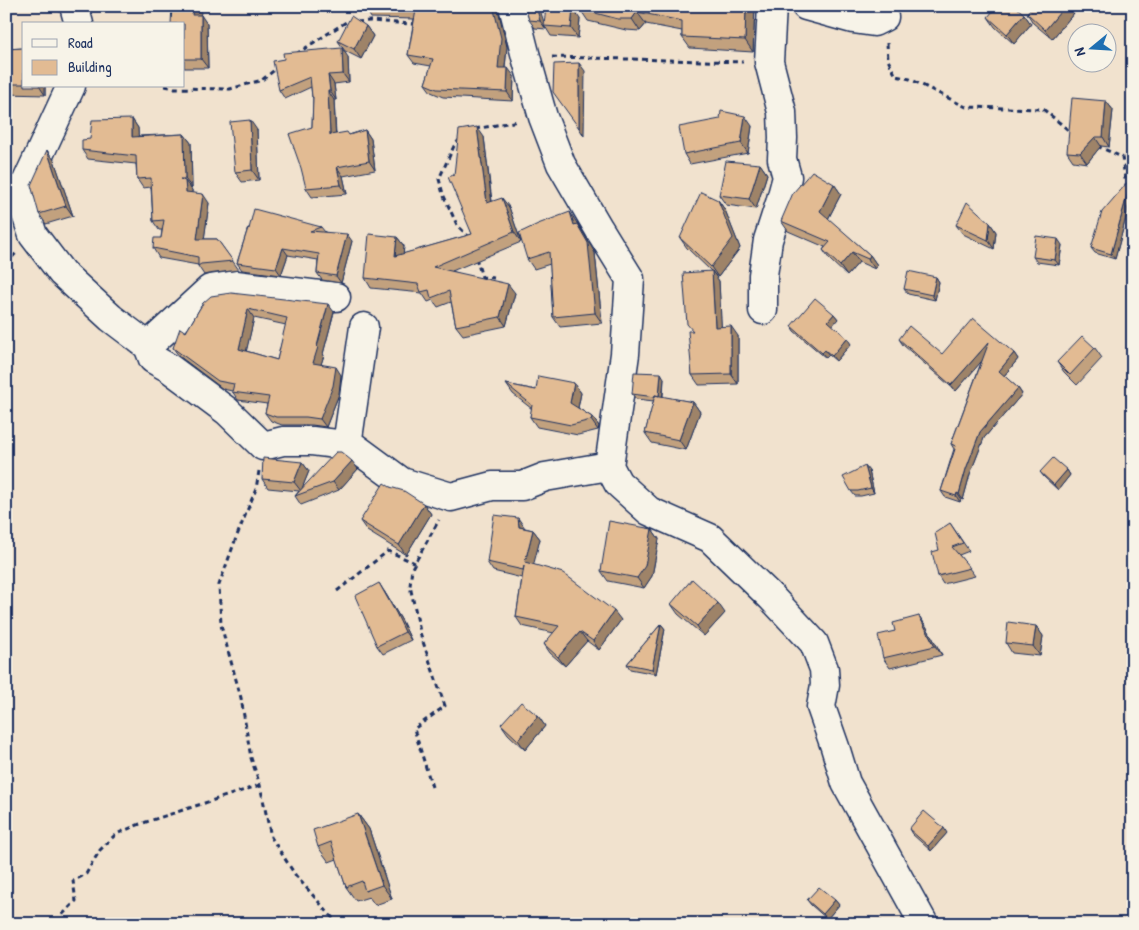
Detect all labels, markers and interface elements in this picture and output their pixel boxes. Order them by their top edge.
legend [22,22,185,88]
north arrow [1066,22,1116,72]
text: Road [68,32,93,53]
text: N [1069,45,1089,59]
text: Building [68,56,112,77]

